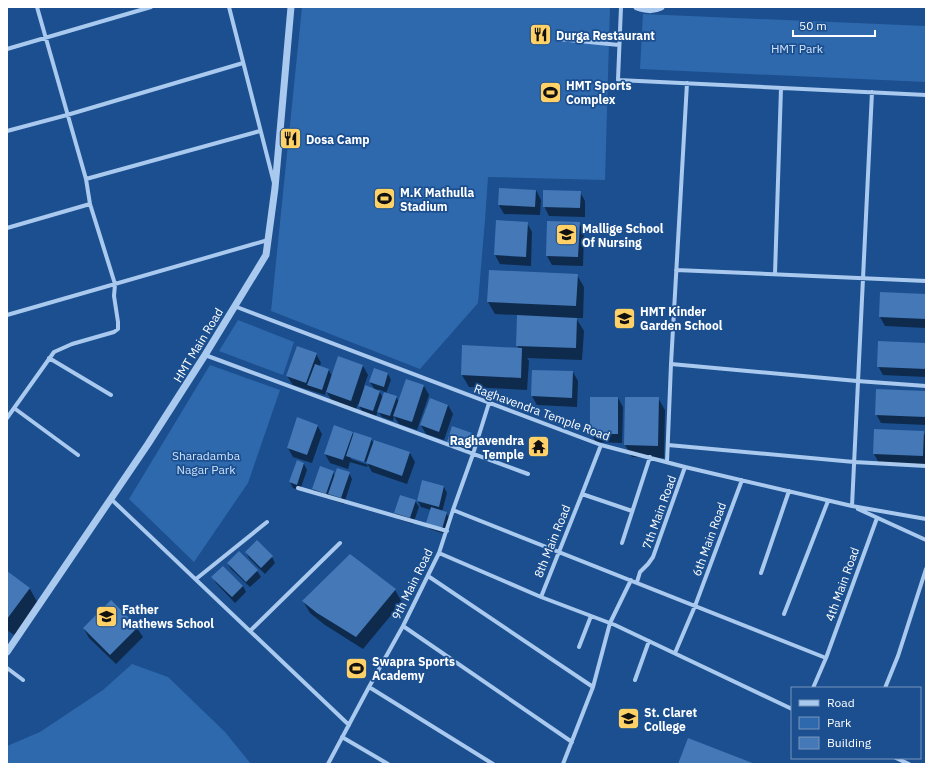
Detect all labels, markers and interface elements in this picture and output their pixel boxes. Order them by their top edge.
scale bar [793,12,875,38]
text: 50 m [799,18,827,33]
restaurant icon: Durga Restaurant [528,22,554,48]
place label: Durga Restaurant [556,28,655,43]
park label: HMT Park [771,41,824,56]
place label: HMT Sports Complex [566,78,631,107]
sports icon: HMT Sports Complex [537,79,563,105]
restaurant icon: Dosa Camp [277,126,303,152]
place label: Dosa Camp [306,132,370,147]
place label: M.K Mathulla Stadium [400,185,474,214]
sports icon: M.K Mathulla Stadium [372,186,398,212]
place label: Mallige School Of Nursing [582,221,664,250]
school or university icon: Mallige School Of Nursing [554,222,580,248]
place label: HMT Kinder Garden School [640,304,723,333]
street label: HMT Main Road [170,305,226,385]
school or university icon: HMT Kinder Garden School [612,305,638,331]
street label: Raghavendra Temple Road [472,380,612,444]
place label: Raghavendra Temple [450,433,524,462]
temple icon: Raghavendra Temple [526,434,552,460]
park label: Sharadamba Nagar Park [172,448,241,477]
street label: 7th Main Road [639,473,679,551]
street label: 6th Main Road [689,500,729,578]
street label: 8th Main Road [531,502,573,580]
street label: 4th Main Road [822,545,862,623]
street label: 9th Main Road [388,546,436,622]
place label: Father Mathews School [122,602,214,631]
school or university icon: Father Mathews School [94,603,120,629]
place label: Swapra Sports Academy [372,654,455,683]
sports icon: Swapra Sports Academy [343,655,369,681]
legend [791,687,921,759]
text: Road [827,695,855,710]
place label: St. Claret College [644,705,697,734]
school or university icon: St. Claret College [615,706,641,732]
text: Park [827,715,852,730]
text: Building [827,735,872,750]

